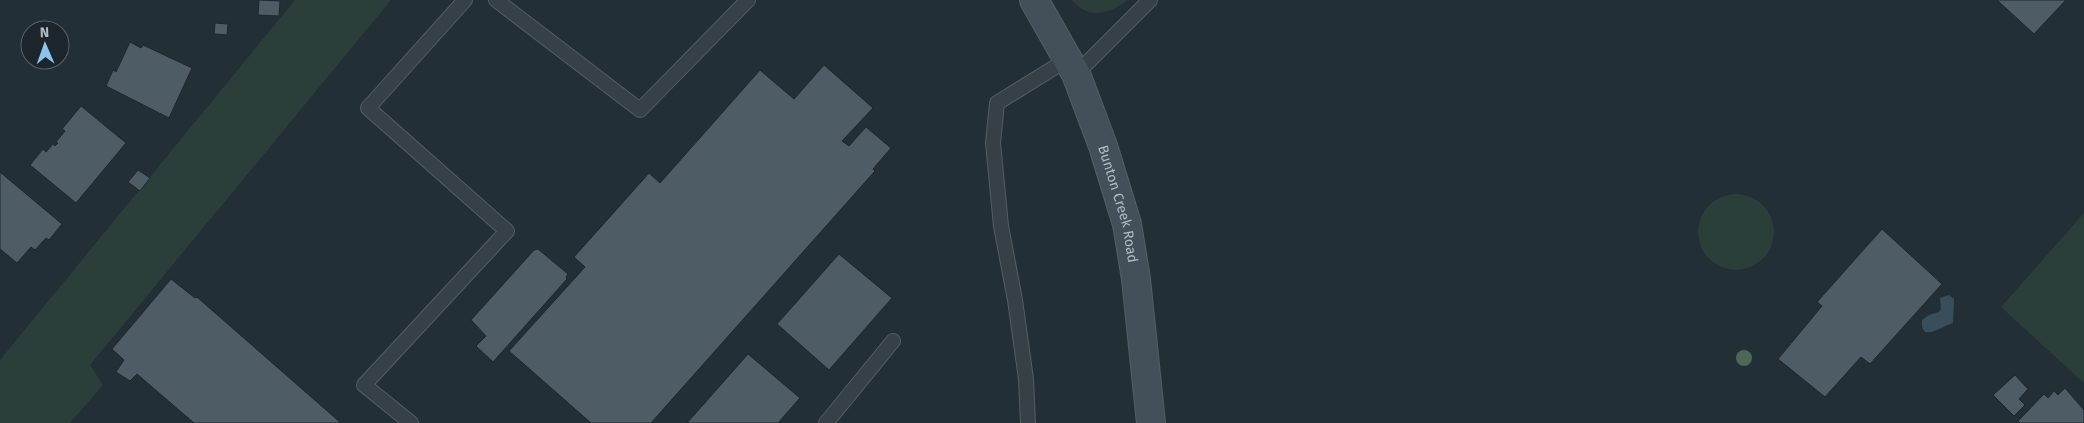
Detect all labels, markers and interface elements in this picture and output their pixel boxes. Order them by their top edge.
north arrow [20,20,70,70]
text: N [40,24,50,41]
street label: Bunton Creek Road [1095,143,1142,264]

